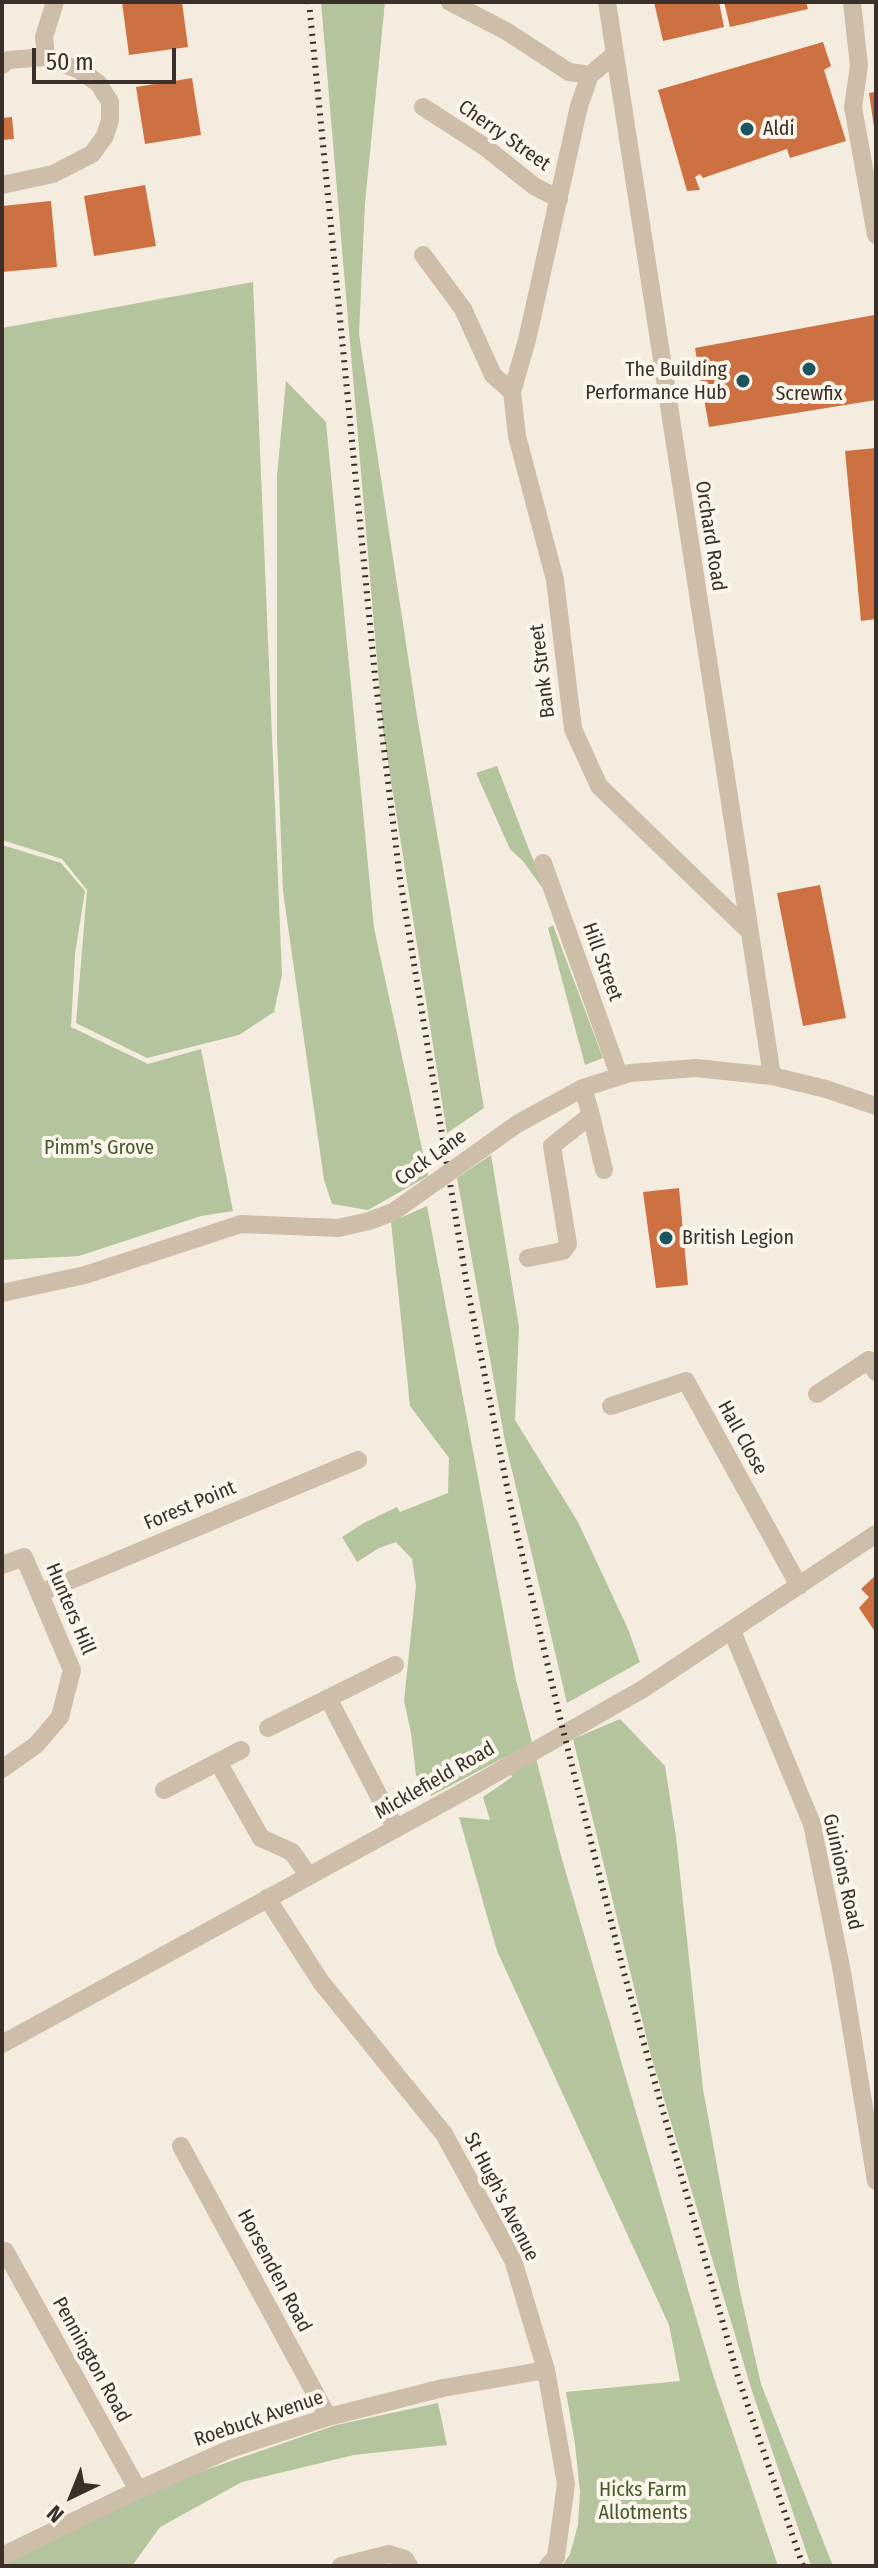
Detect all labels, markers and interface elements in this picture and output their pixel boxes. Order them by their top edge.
scale bar [36,32,180,82]
text: 50 m [46,48,94,76]
street label: Cherry Street [453,95,555,177]
place label: Aldi [763,117,794,141]
marker: Aldi [738,120,756,138]
place label: The Building Performance Hub [585,358,727,405]
marker: Screwfix [800,360,818,378]
marker: The Building Performance Hub [734,372,752,390]
place label: Screwfix [775,382,843,406]
street label: Orchard Road [689,479,731,593]
street label: Bank Street [525,623,561,719]
street label: Hill Street [577,920,627,1004]
street label: Cock Lane [391,1125,471,1191]
park label: Pimm's Grove [44,1136,154,1160]
place label: British Legion [682,1226,794,1250]
marker: British Legion [657,1229,675,1247]
street label: Hall Close [712,1397,772,1479]
street label: Forest Point [141,1476,239,1536]
street label: Hunters Hill [40,1560,100,1658]
street label: Micklefield Road [371,1737,499,1825]
street label: Guinions Road [817,1812,867,1932]
street label: St Hugh's Avenue [458,2129,544,2265]
street label: Horsenden Road [232,2206,316,2336]
street label: Pennington Road [47,2293,135,2427]
street label: Roebuck Avenue [191,2386,327,2452]
north arrow [32,2456,112,2536]
park label: Hicks Farm Allotments [599,2478,687,2525]
text: N [41,2500,69,2528]

